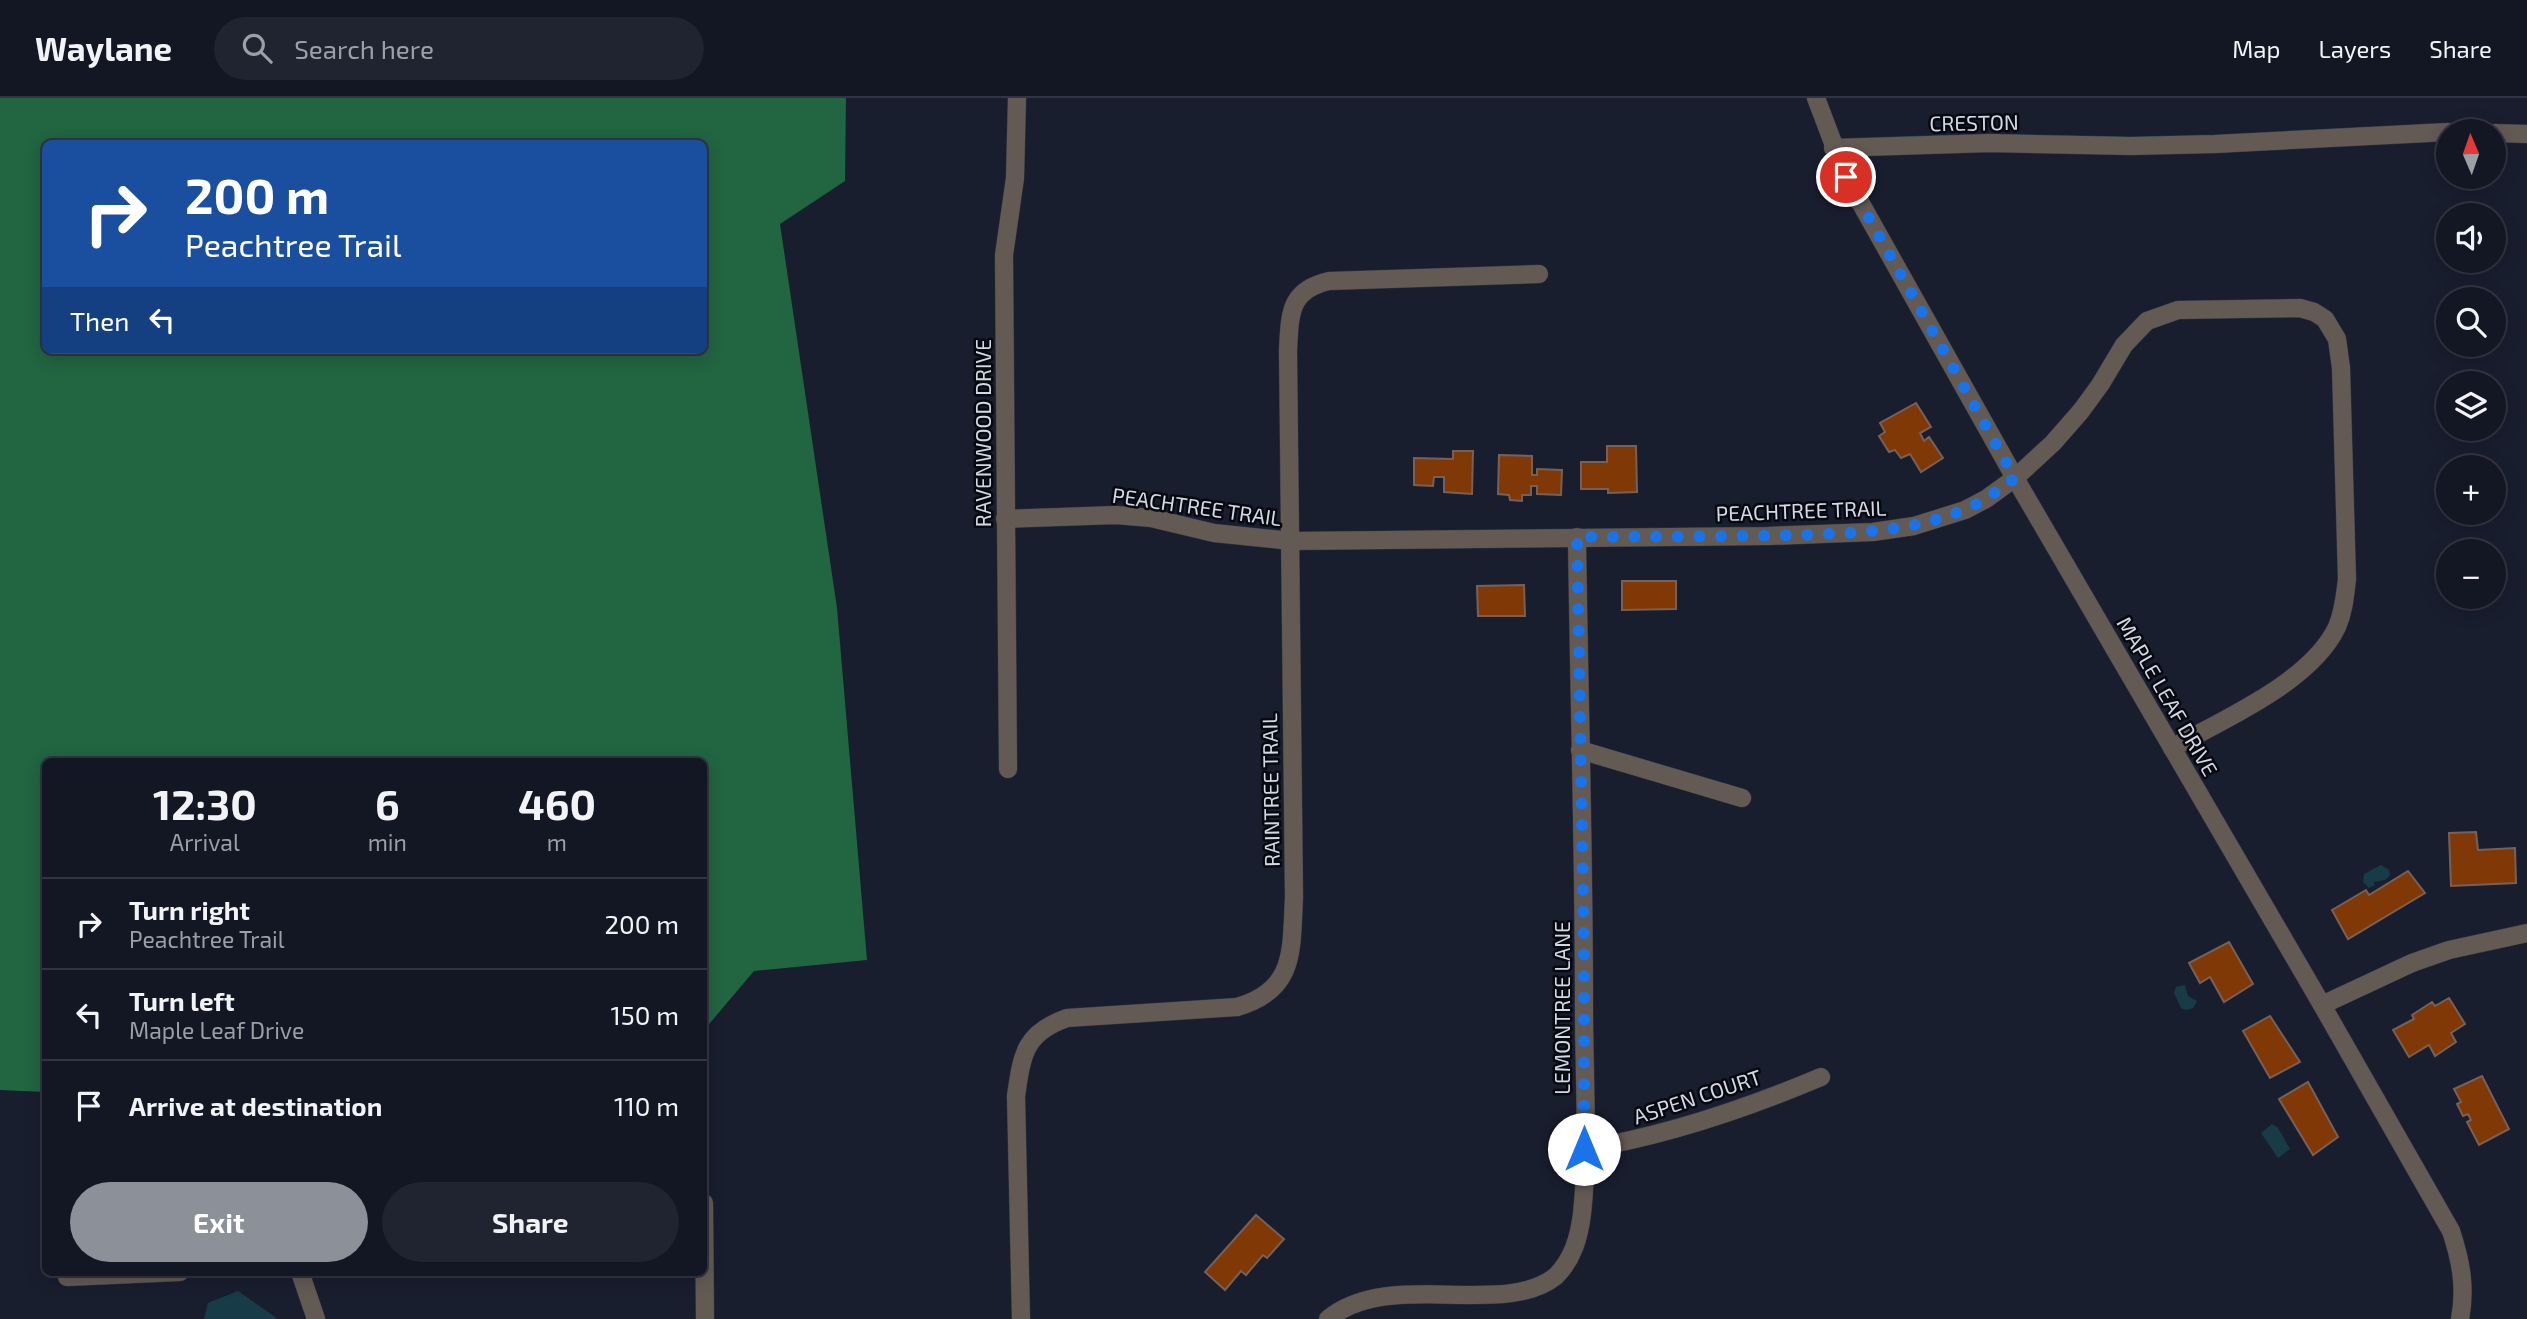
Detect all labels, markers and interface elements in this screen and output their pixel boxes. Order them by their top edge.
search box [214,17,704,80]
text: Waylane [35,28,172,68]
icon: search [238,29,276,67]
text: Search here [294,33,434,64]
text: Map [2232,34,2280,63]
text: Layers [2318,34,2391,63]
text: Share [2429,34,2492,63]
street label: CRESTON [1929,109,2019,135]
north arrow [2436,119,2506,189]
map controls [2436,119,2506,609]
pin [1816,147,1876,207]
icon: arrive [1827,158,1865,196]
text: 200 m [185,165,329,224]
icon: right [70,168,161,259]
button: sound [2436,203,2506,273]
text: Peachtree Trail [185,225,402,263]
button: search [2436,287,2506,357]
icon: left [143,301,181,339]
text: Then [70,305,129,336]
street label: RAVENWOOD DRIVE [970,339,995,527]
button: layers [2436,371,2506,441]
button: + [2436,455,2506,525]
street label: PEACHTREE TRAIL [1111,482,1283,530]
street label: PEACHTREE TRAIL [1715,495,1887,525]
button: − [2436,539,2506,609]
street label: MAPLE LEAF DRIVE [2112,612,2224,780]
street label: RAINTREE TRAIL [1256,713,1284,867]
text: 12:30 [153,778,257,828]
text: 6 [375,778,400,828]
text: 460 [518,778,596,828]
text: Arrival [170,828,240,856]
text: min [368,828,407,856]
text: m [547,828,567,856]
text: Turn right [129,894,250,925]
icon: right [70,905,108,943]
text: 200 m [604,908,679,939]
street label: LEMONTREE LANE [1549,921,1574,1095]
text: Peachtree Trail [129,925,285,953]
text: Turn left [129,985,235,1016]
icon: left [70,996,108,1034]
text: 150 m [610,999,679,1030]
text: Maple Leaf Drive [129,1016,304,1044]
street label: ASPEN COURT [1630,1064,1764,1128]
icon: arrive [70,1087,108,1125]
text: Arrive at destination [129,1090,382,1121]
text: 110 m [614,1090,679,1121]
position arrow [1547,1112,1621,1186]
button: Exit [70,1182,368,1262]
button: Share [382,1182,679,1262]

